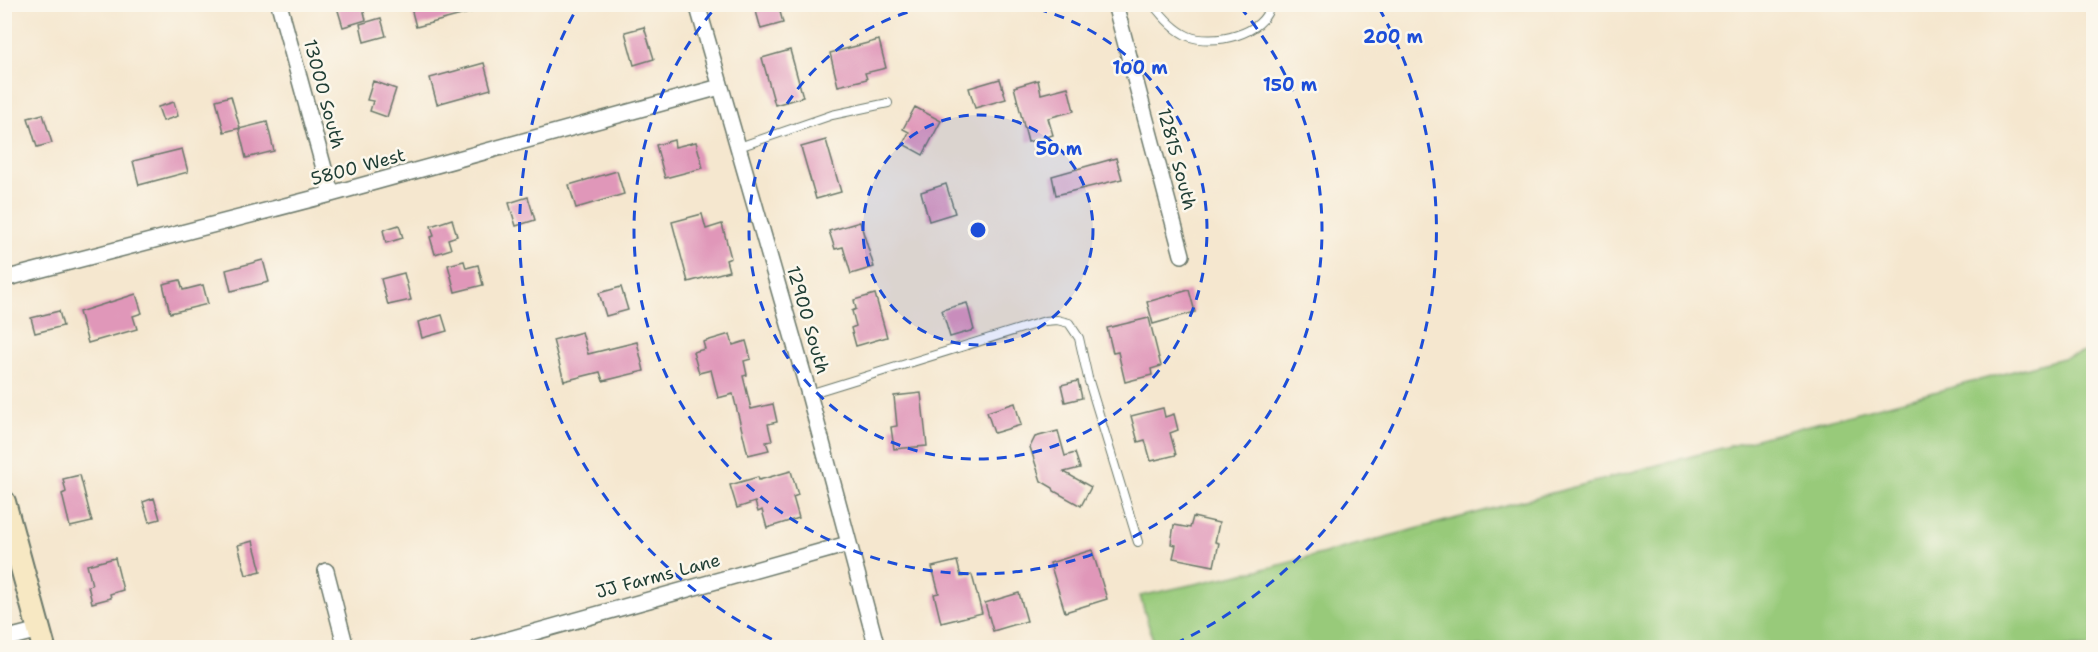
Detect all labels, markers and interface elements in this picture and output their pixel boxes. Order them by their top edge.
text: 200 m [1363,25,1424,49]
street label: 13000 South [298,37,350,151]
text: 100 m [1112,56,1168,80]
text: 150 m [1263,73,1318,97]
street label: 12815 South [1152,105,1202,213]
text: 50 m [1036,137,1083,161]
street label: 5800 West [308,143,408,191]
centre of rings [968,220,988,240]
street label: 12900 South [781,263,835,377]
street label: JJ Farms Lane [593,548,723,604]

